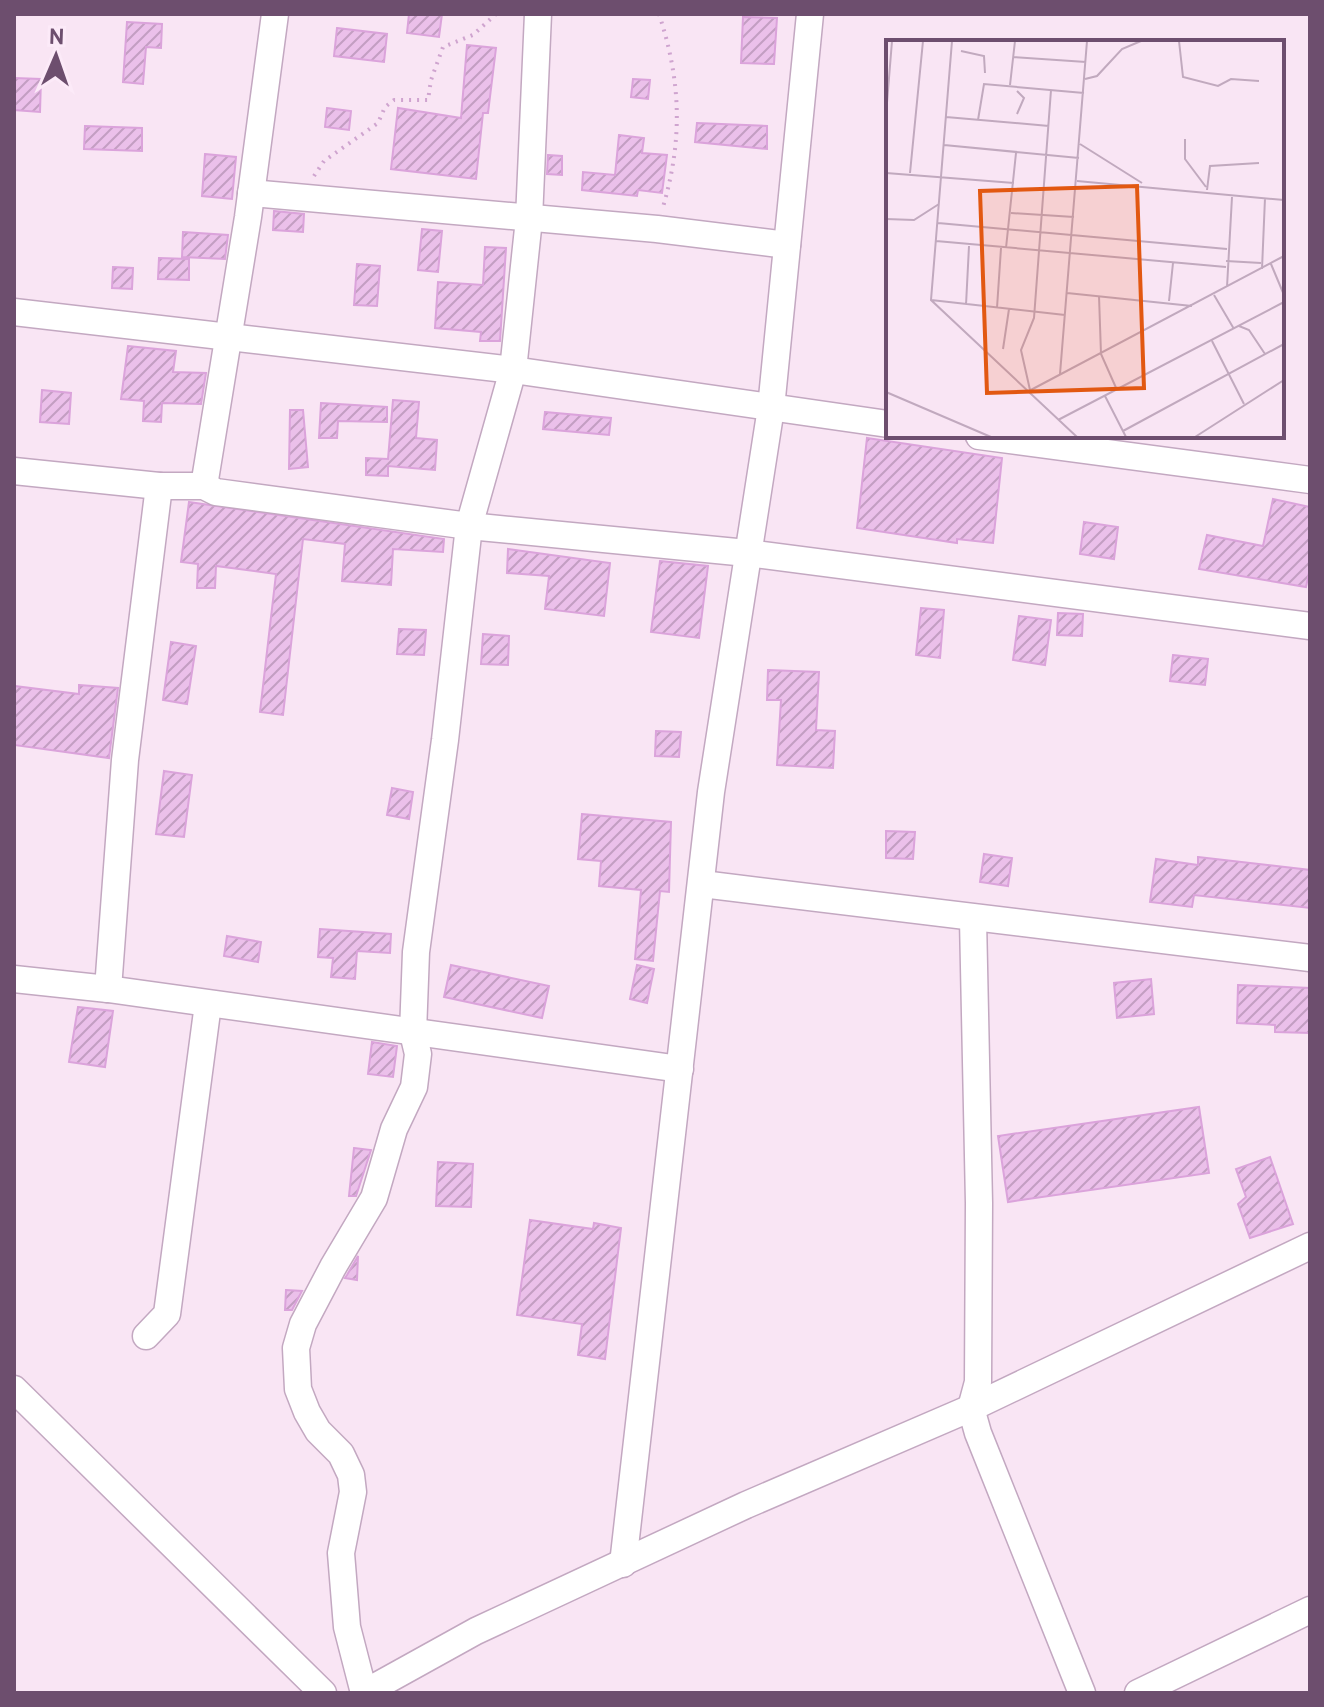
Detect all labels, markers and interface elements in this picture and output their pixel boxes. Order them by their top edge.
north arrow [16,16,96,96]
text: N [48,25,65,52]
inset map [886,40,1284,438]

